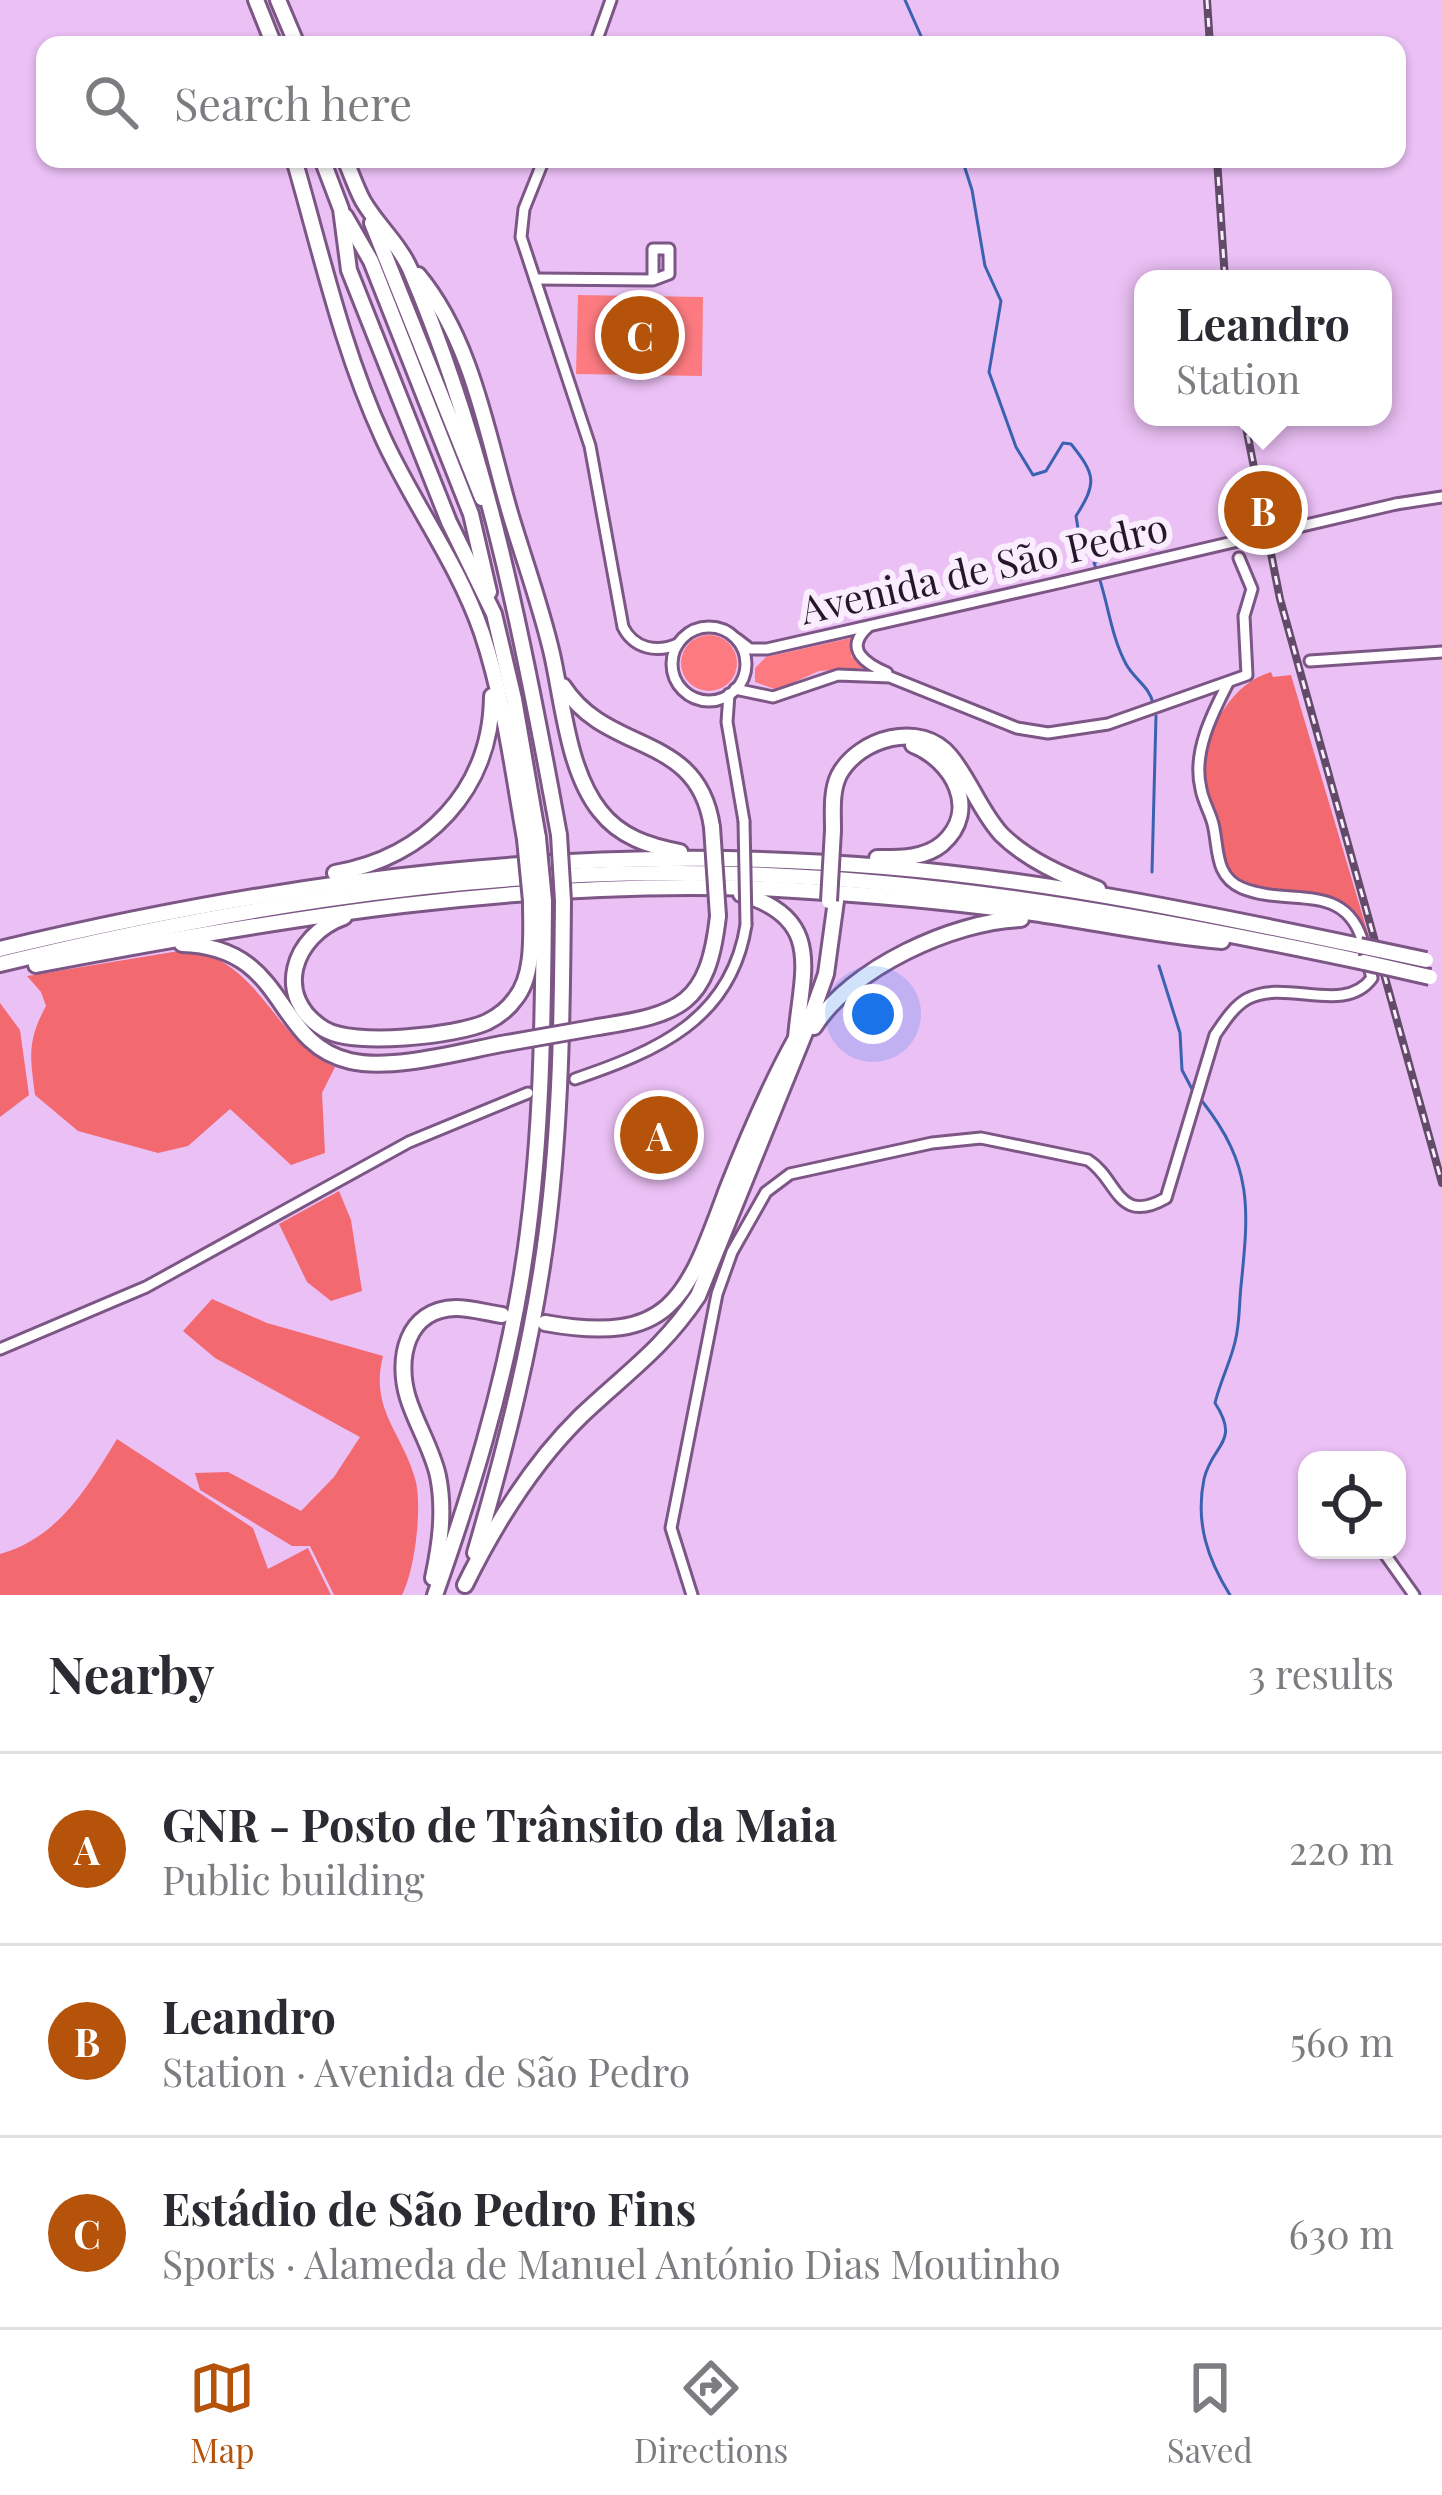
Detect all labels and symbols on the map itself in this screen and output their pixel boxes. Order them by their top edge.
pin: C [601,290,679,380]
pin: B [1224,465,1302,555]
street label: Avenida de São Pedro [794,499,1172,635]
your location [843,984,903,1044]
pin: A [620,1090,698,1180]

